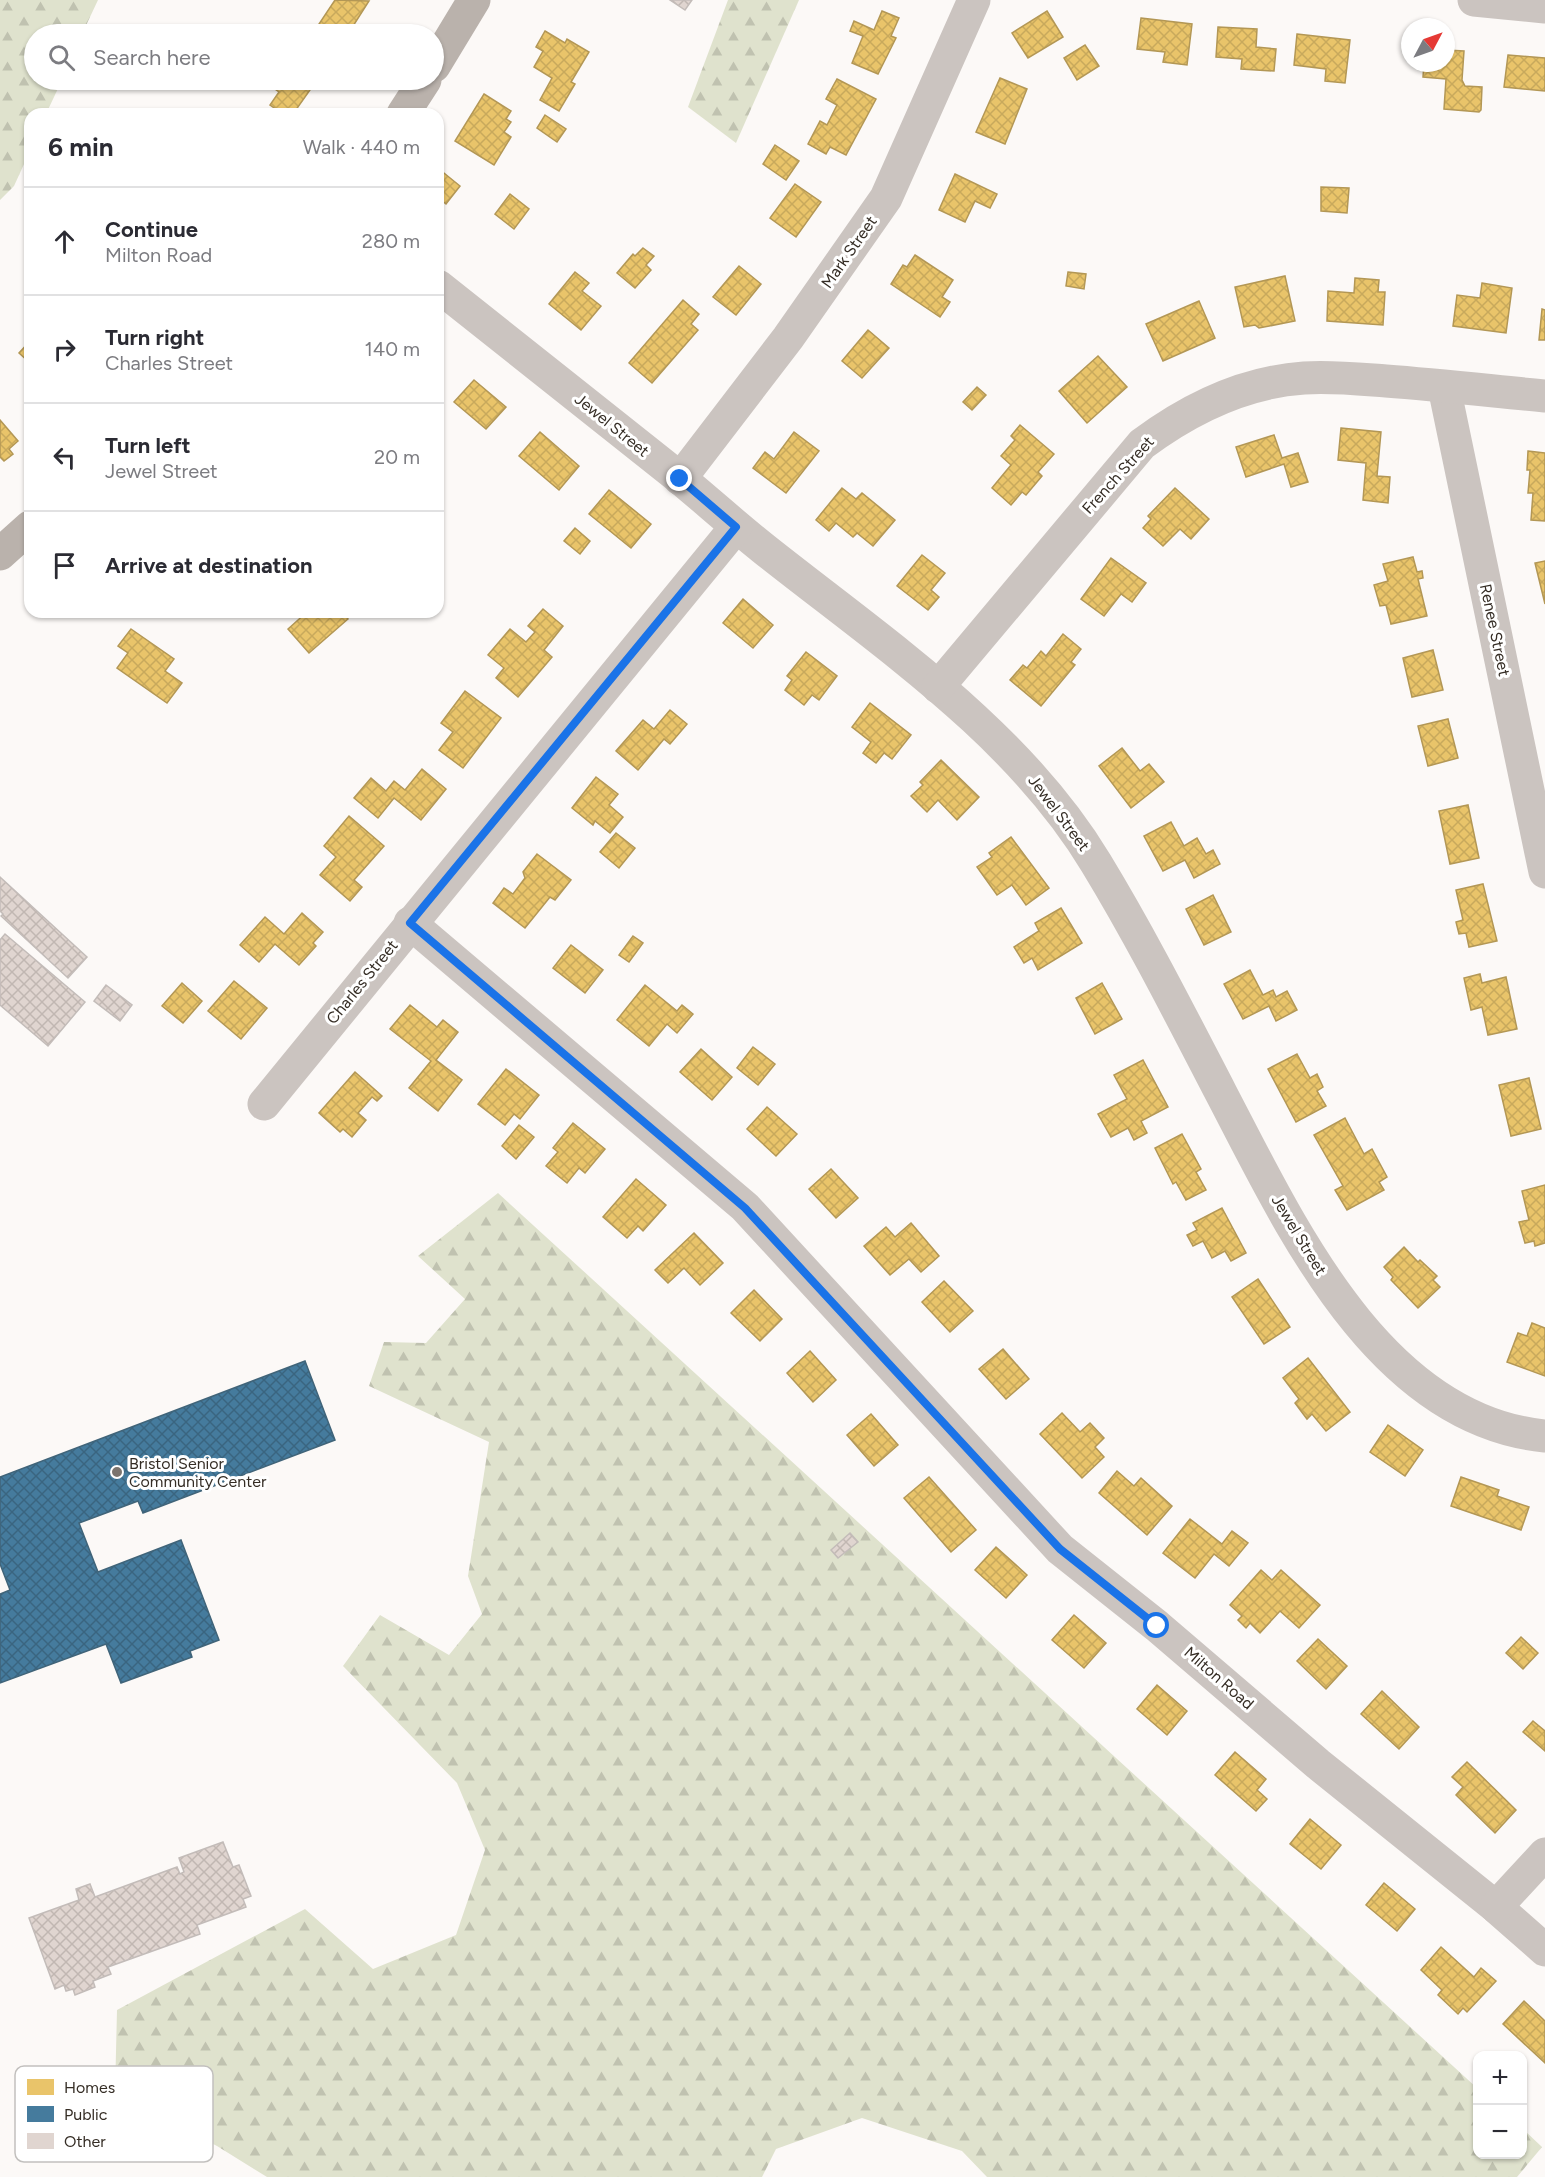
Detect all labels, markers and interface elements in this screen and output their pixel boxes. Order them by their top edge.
north arrow [1401,18,1455,72]
search box [24,24,444,90]
icon: search [45,41,78,74]
text: Search here [93,44,211,71]
text: 6 min [48,131,114,163]
text: Walk · 440 m [303,135,420,159]
street label: Mark Street [817,212,881,292]
text: Continue [105,216,198,243]
icon: ahead [48,225,81,258]
text: 280 m [362,229,420,253]
text: Milton Road [105,243,212,267]
text: Turn right [105,324,204,351]
icon: right [48,333,81,366]
text: 140 m [365,337,420,361]
text: Charles Street [105,351,233,375]
street label: Jewel Street [571,389,653,461]
text: Turn left [105,432,191,459]
street label: French Street [1078,432,1158,518]
icon: left [48,441,81,474]
text: 20 m [374,445,420,469]
text: Jewel Street [105,459,218,483]
route end [666,465,692,491]
icon: arrive [48,549,81,582]
text: Arrive at destination [105,552,313,579]
street label: Renee Street [1476,582,1514,678]
street label: Jewel Street [1024,771,1094,855]
street label: Charles Street [322,936,402,1028]
street label: Jewel Street [1268,1191,1330,1279]
place label: Bristol Senior Community Center [129,1454,267,1491]
marker: Bristol Senior Community Center [110,1465,124,1479]
route start [1143,1612,1169,1638]
street label: Milton Road [1180,1643,1258,1713]
map controls [1473,2051,1527,2159]
button: + [1473,2051,1527,2105]
legend [15,2066,213,2162]
text: Homes [64,2078,115,2097]
text: Public [64,2105,108,2124]
button: − [1473,2105,1527,2159]
text: Other [64,2132,106,2151]

